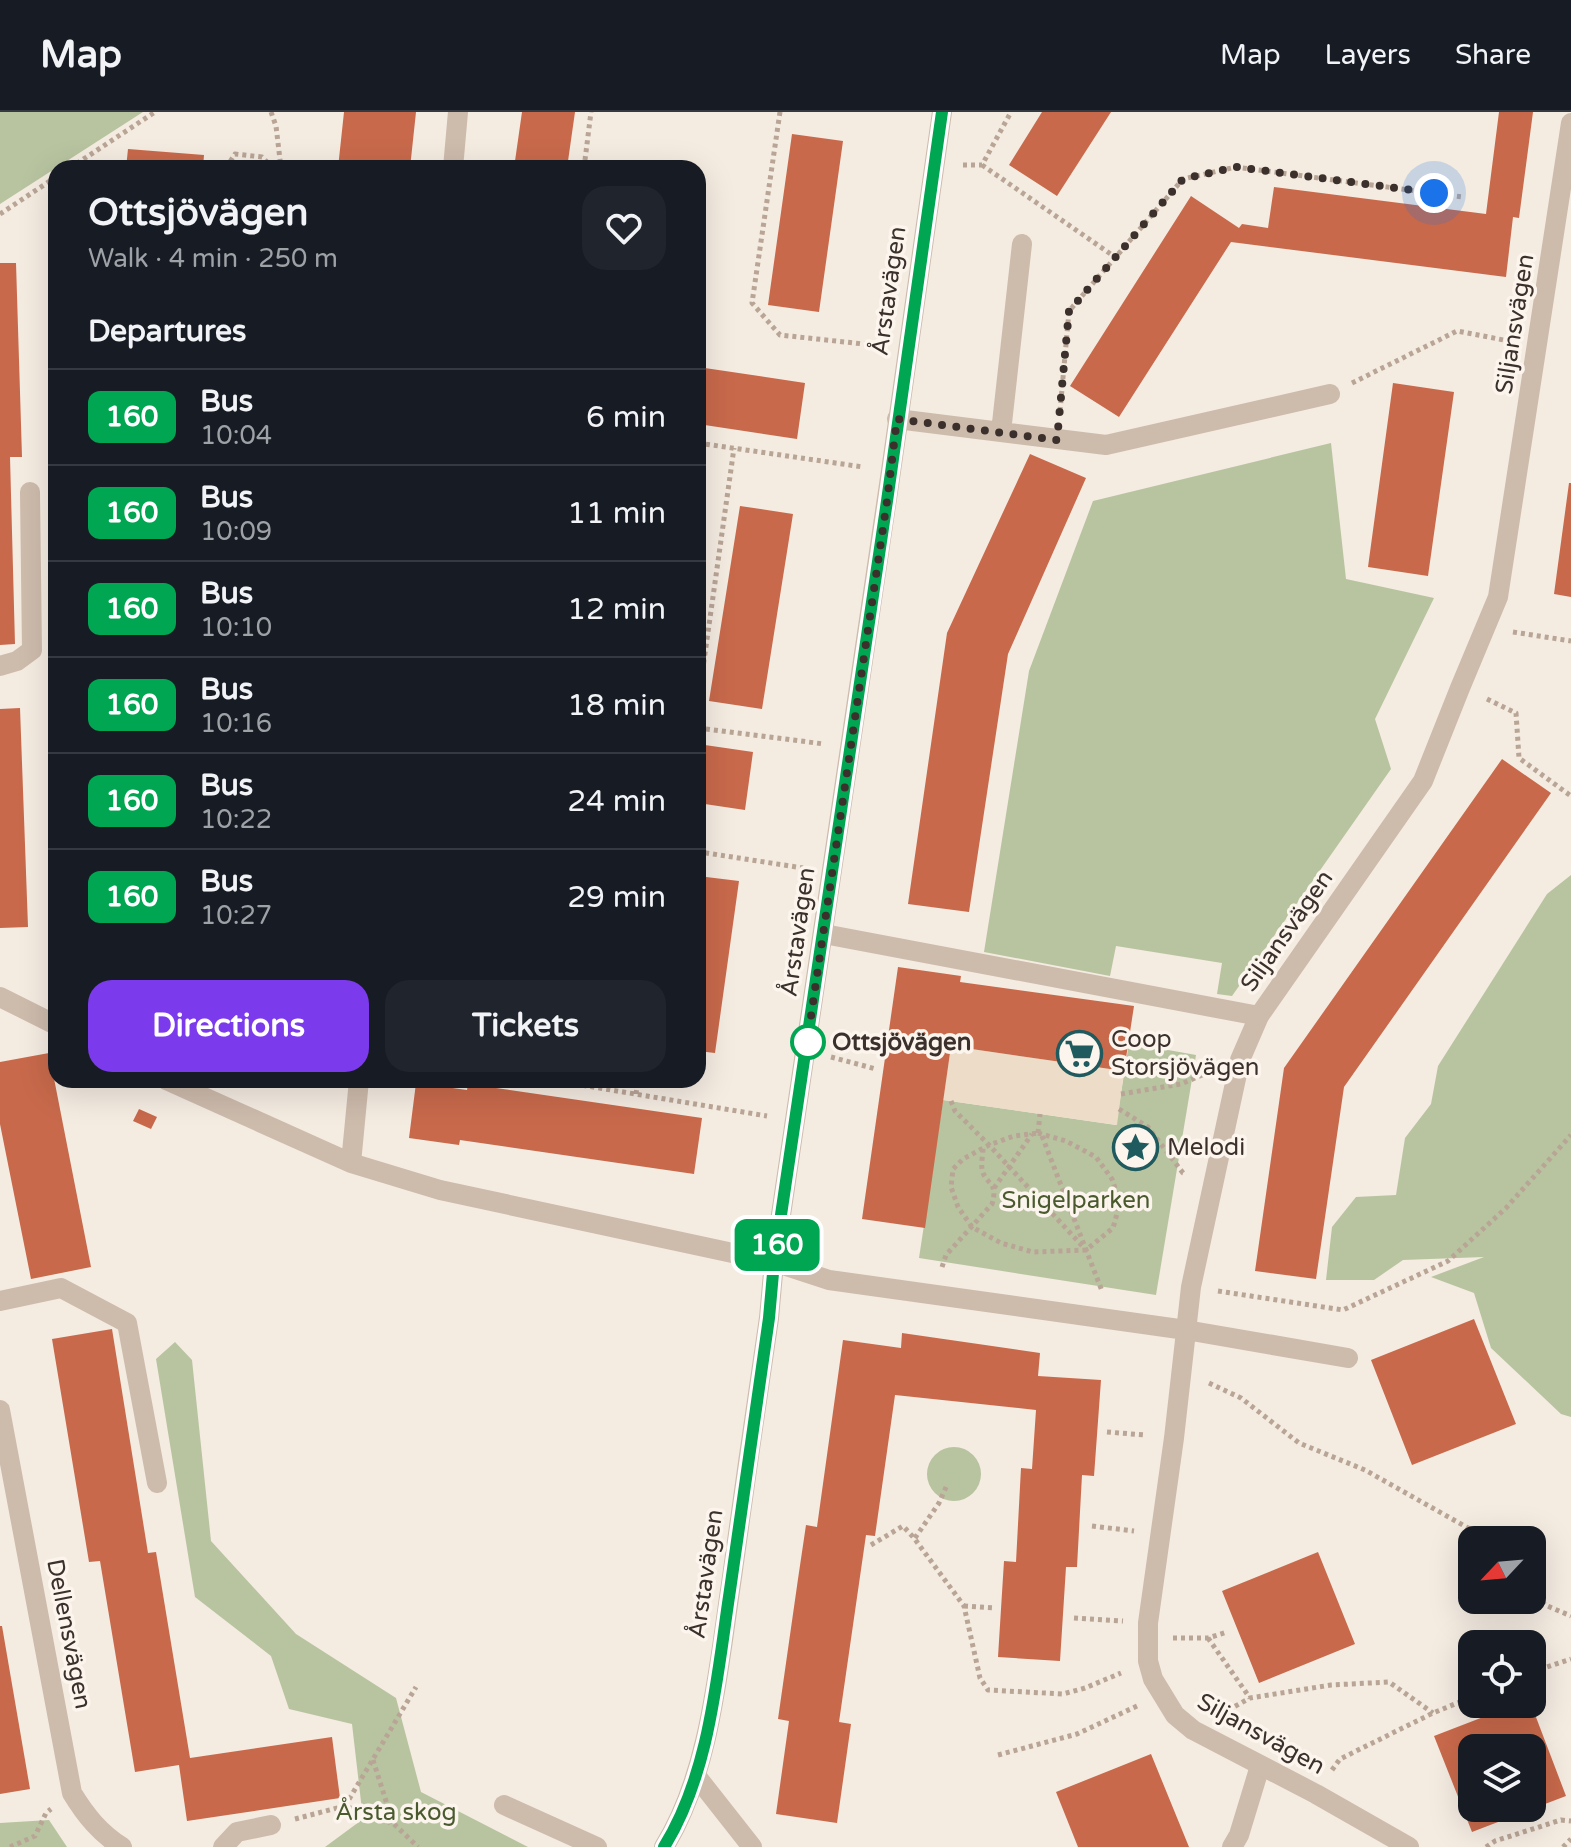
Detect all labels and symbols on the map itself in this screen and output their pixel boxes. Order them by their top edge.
your location [1414,173,1454,213]
street label: Årstavägen [865,224,912,358]
street label: Siljansvägen [1490,252,1540,396]
street label: Årstavägen [774,865,821,999]
street label: Siljansvägen [1235,865,1339,997]
marker: Ottsjövägen [791,1025,825,1059]
place label: Coop Storsjövägen [1111,1025,1260,1082]
place label: Ottsjövägen [832,1028,971,1057]
supermarket icon: Coop Storsjövägen [1056,1029,1104,1077]
place icon: Melodi [1112,1123,1160,1171]
place label: Melodi [1167,1133,1245,1162]
park label: Snigelparken [1002,1186,1150,1215]
line badge: 160 [731,1219,823,1271]
street label: Årstavägen [682,1507,729,1641]
north arrow [1458,1526,1546,1614]
street label: Dellensvägen [40,1557,98,1711]
street label: Siljansvägen [1192,1687,1330,1781]
park label: Årsta skog [335,1797,457,1827]

